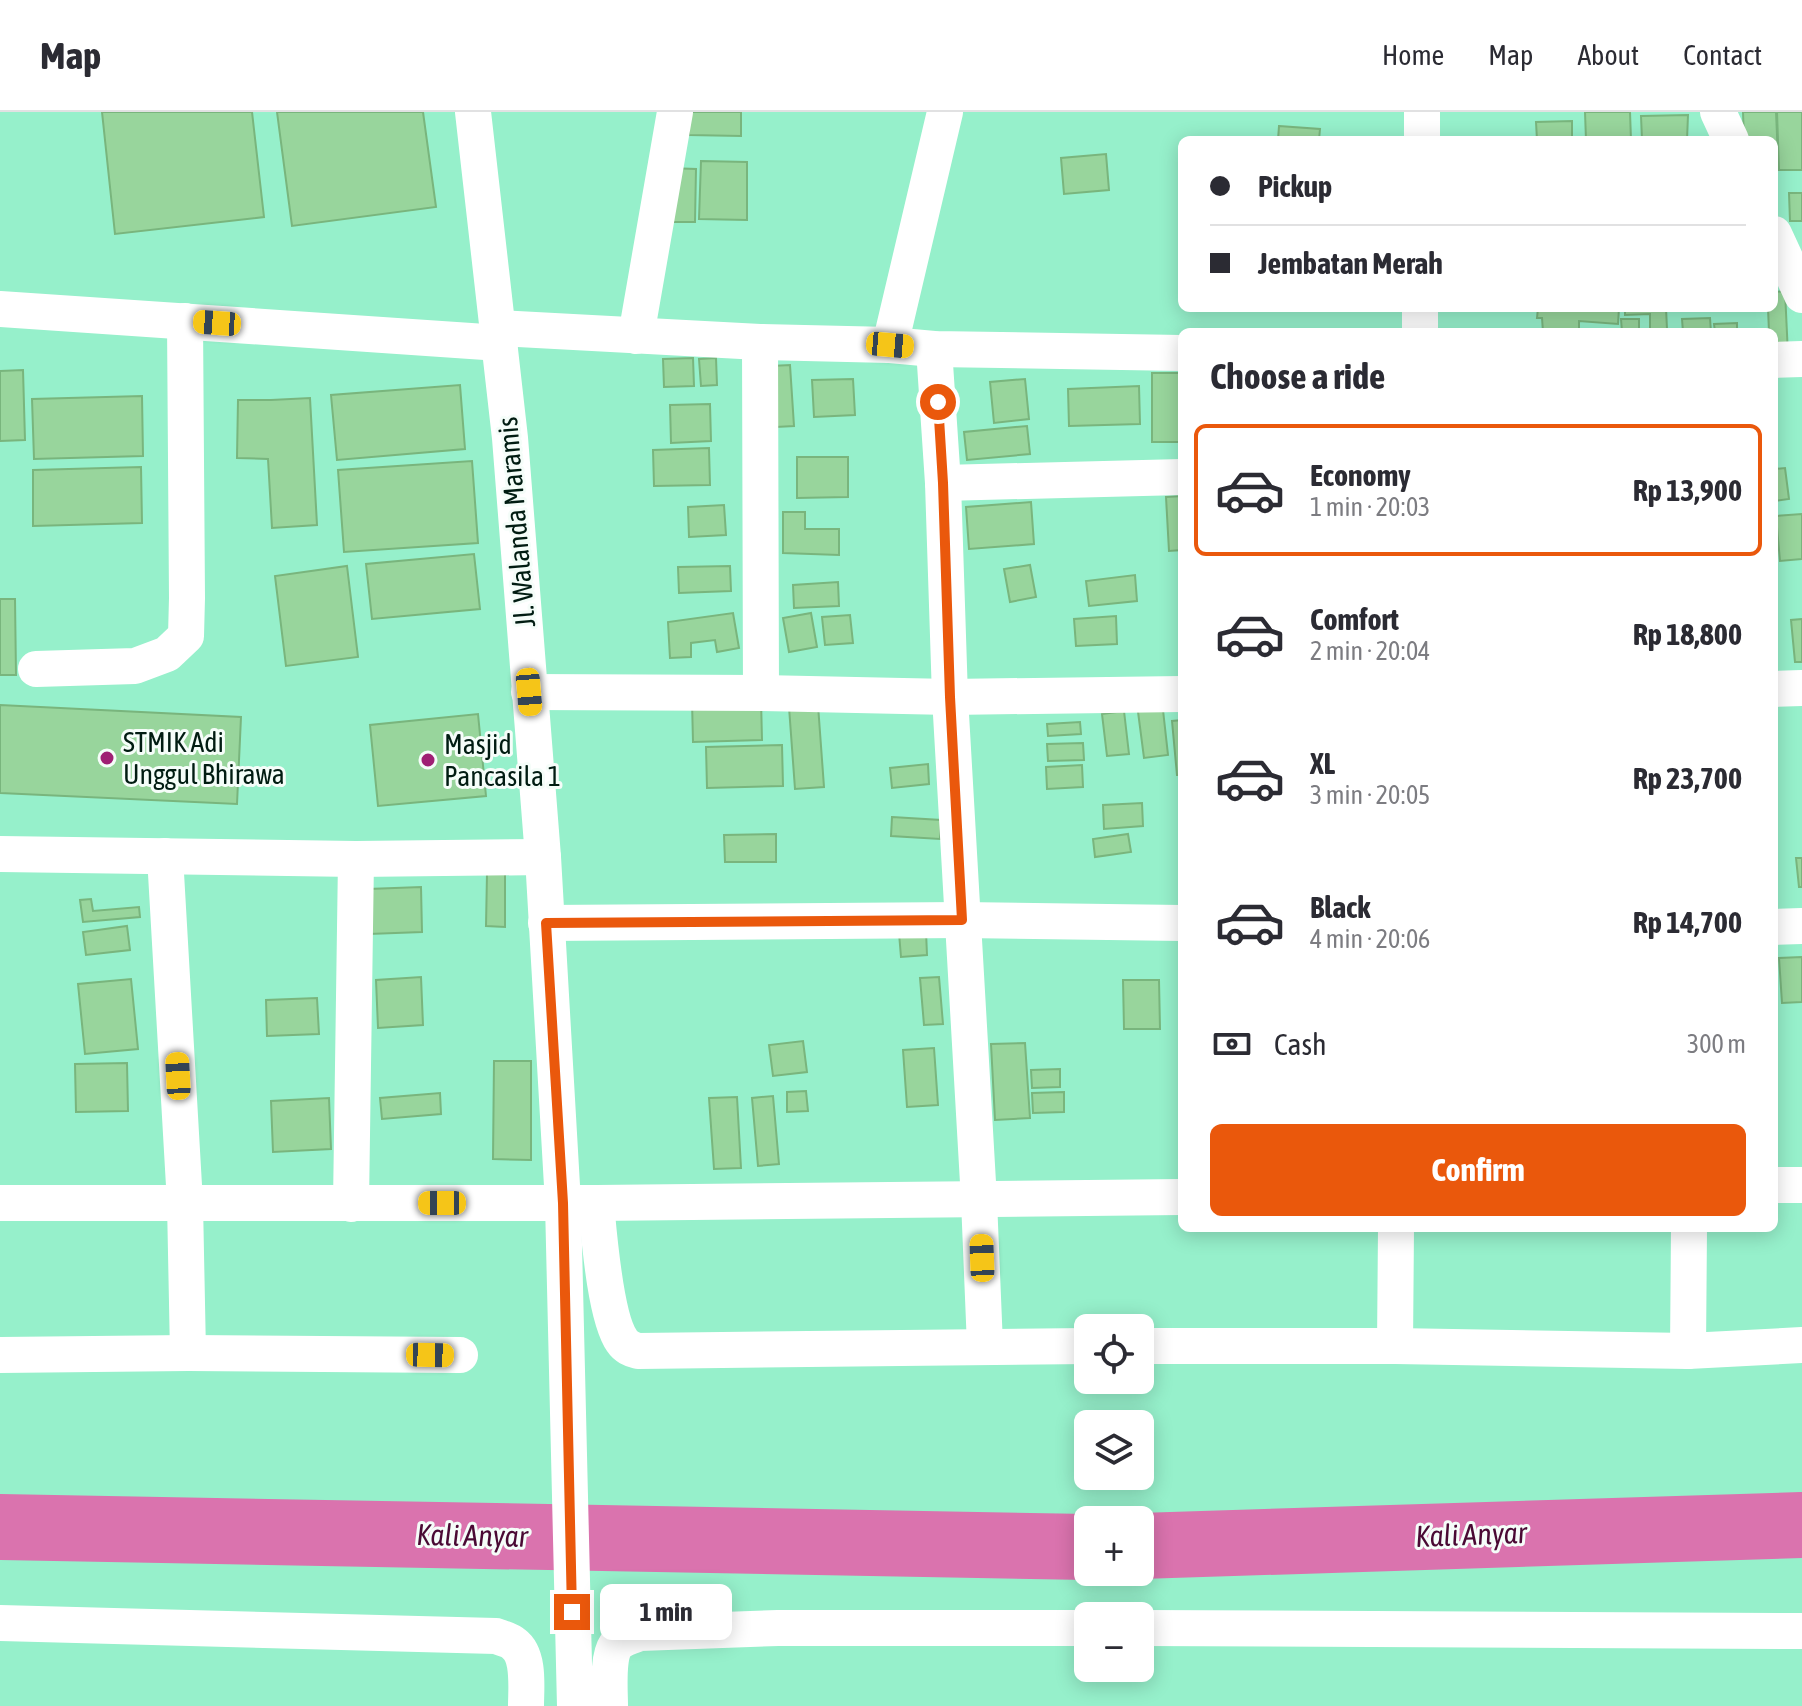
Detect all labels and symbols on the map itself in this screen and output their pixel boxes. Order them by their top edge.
car [192,309,242,337]
car [865,331,915,359]
route start [920,384,956,420]
street label: Jl. Walanda Maramis [491,416,541,628]
car [515,667,543,717]
place label: STMIK Adi Unggul Bhirawa [123,726,285,790]
place label: Masjid Pancasila 1 [444,728,561,792]
marker: STMIK Adi Unggul Bhirawa [98,749,116,767]
marker: Masjid Pancasila 1 [419,751,437,769]
car [165,1051,191,1101]
car [418,1191,466,1215]
car [969,1234,995,1282]
car [406,1343,454,1367]
water label: Kali Anyar [1415,1515,1528,1553]
water label: Kali Anyar [416,1517,529,1553]
callout: 1 min [600,1584,732,1640]
route end [554,1594,590,1630]

